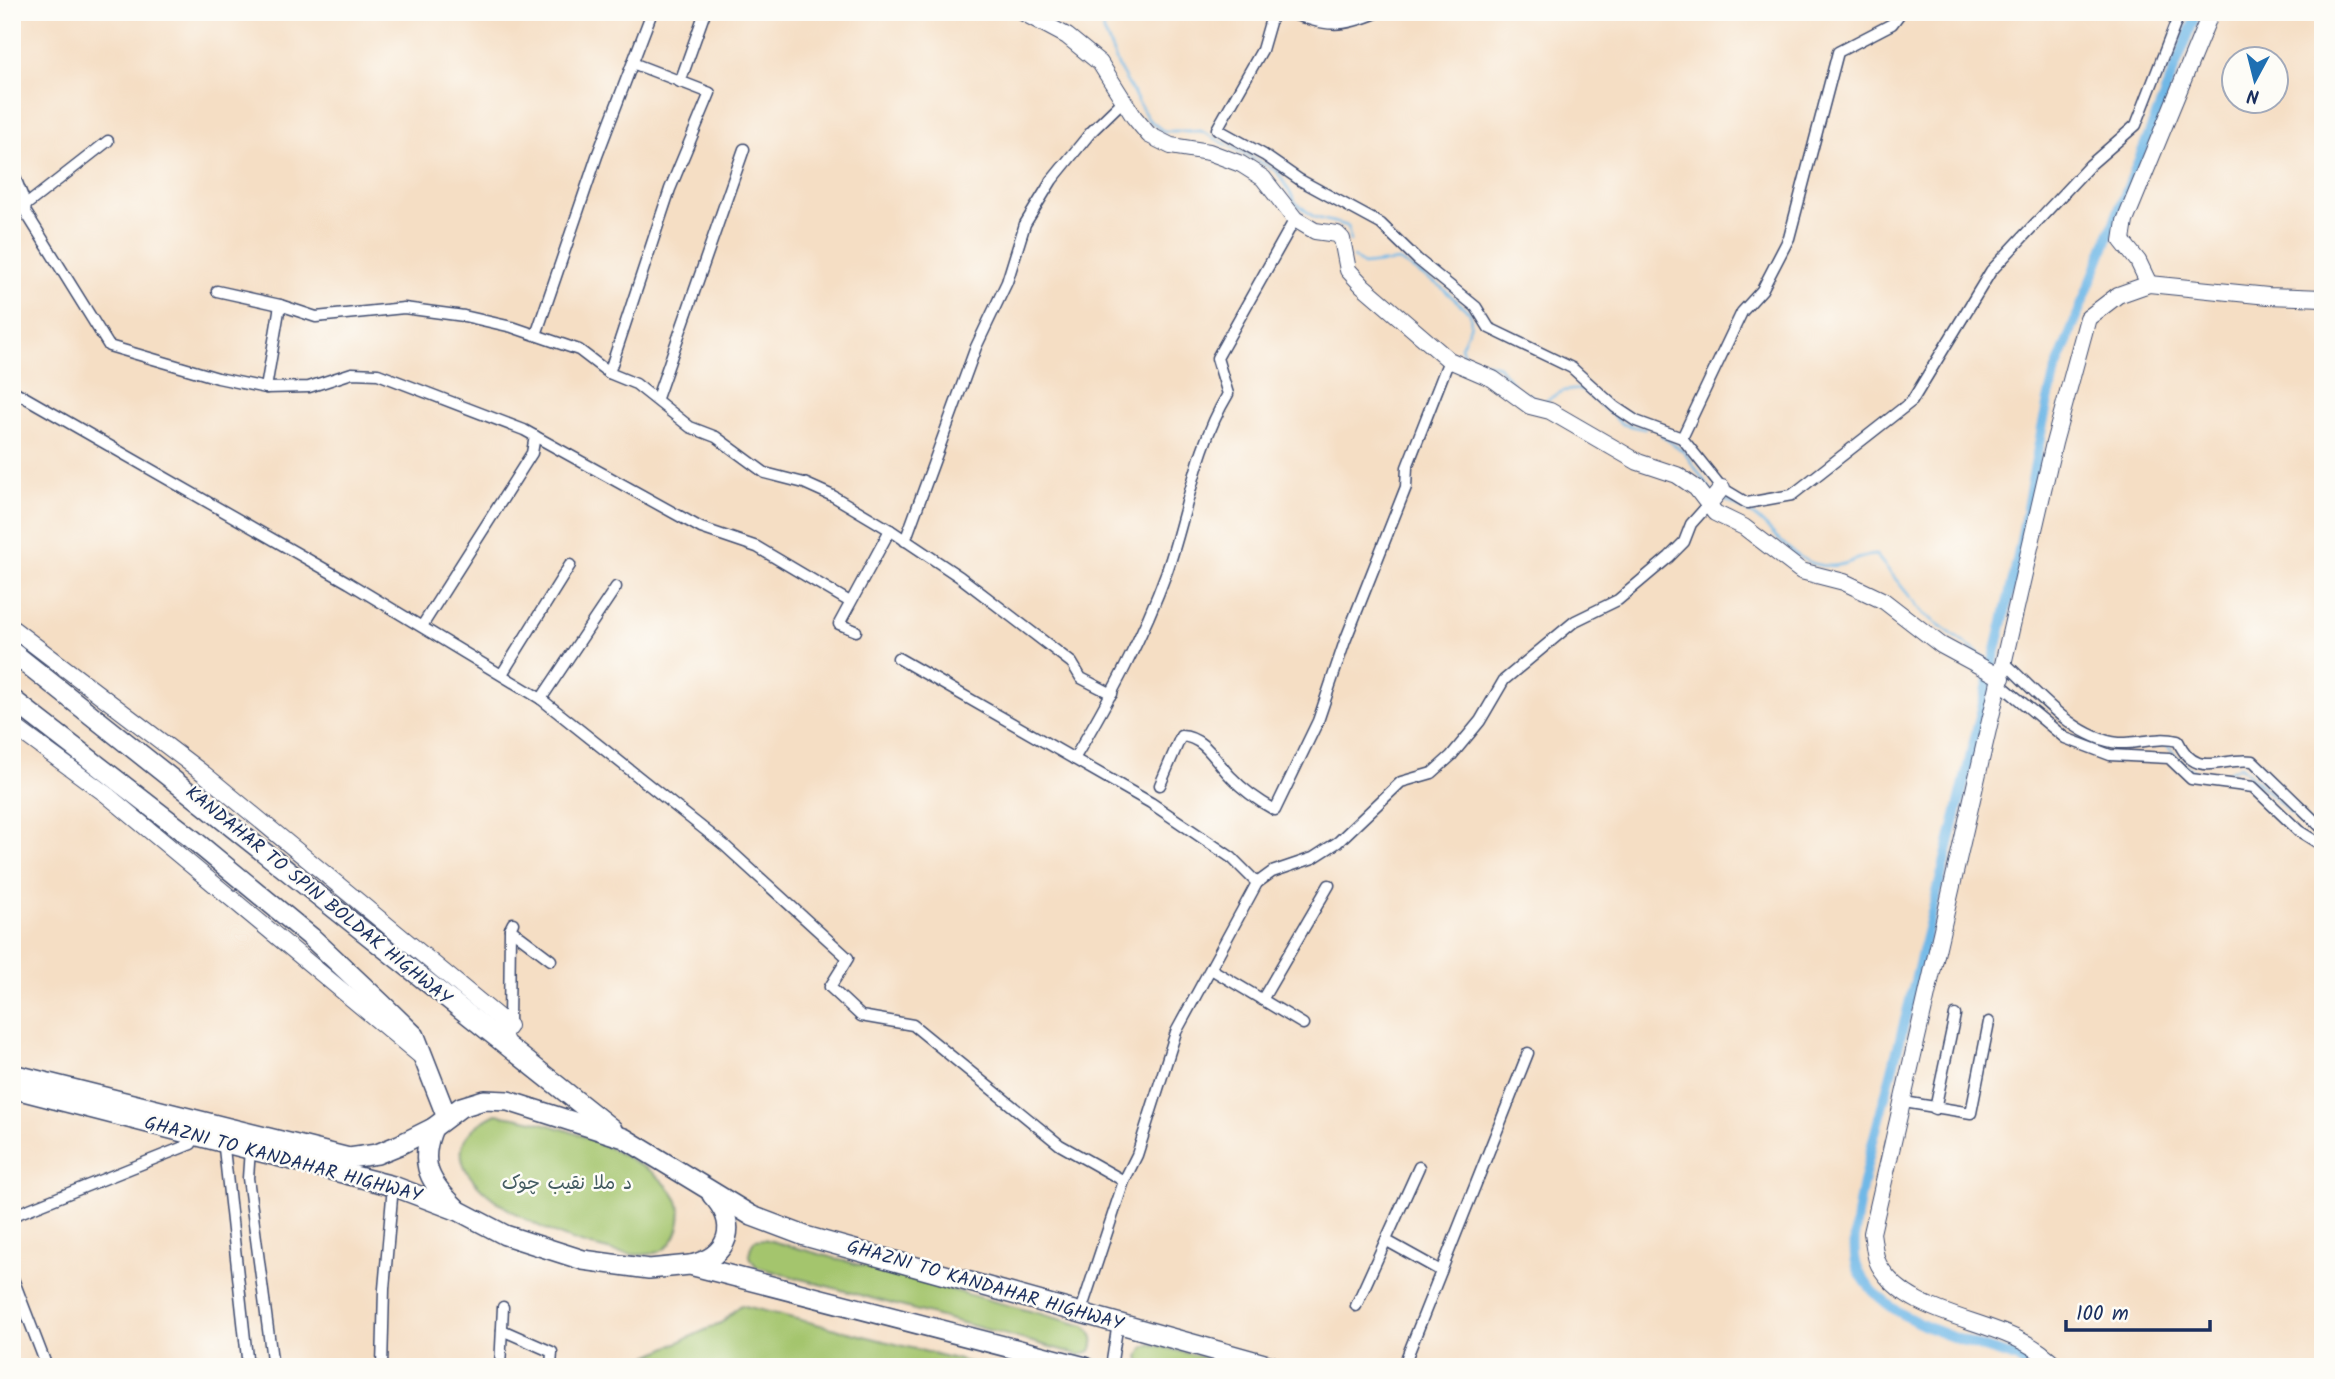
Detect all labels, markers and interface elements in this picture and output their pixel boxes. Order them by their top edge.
north arrow [2220,46,2290,116]
text: N [2245,79,2261,111]
street label: KANDAHAR TO SPIN BOLDAK HIGHWAY [178,779,459,1014]
street label: GHAZNI TO KANDAHAR HIGHWAY [141,1108,426,1212]
park label: د ملا نقيب چوک [502,1169,632,1199]
street label: GHAZNI TO KANDAHAR HIGHWAY [843,1232,1128,1340]
scale bar [2066,1288,2209,1332]
text: 100 m [2076,1298,2129,1331]

